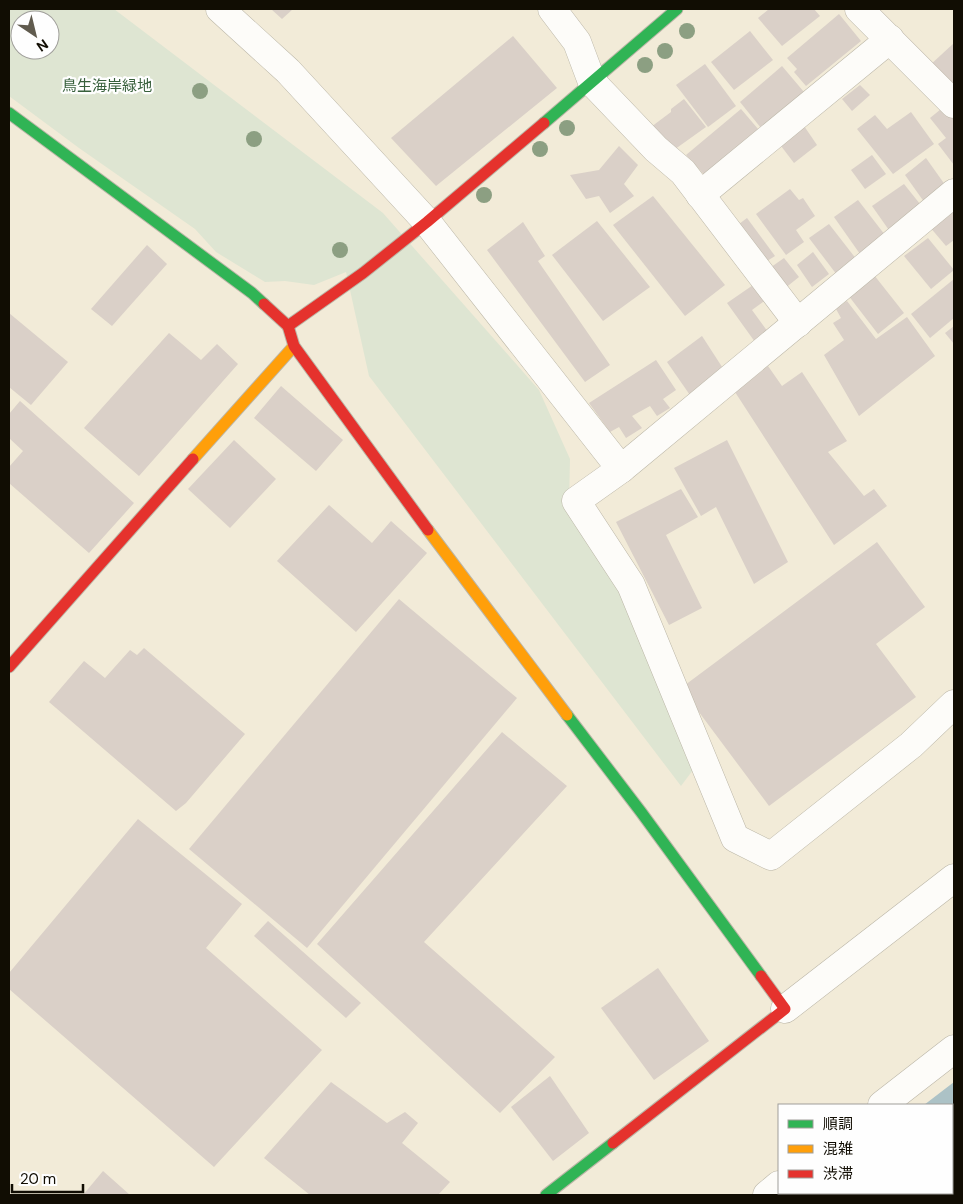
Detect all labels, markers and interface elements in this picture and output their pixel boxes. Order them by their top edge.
north arrow [10,10,60,60]
text: N [33,35,52,56]
park label: 鳥生海岸緑地 [62,76,152,96]
legend [778,1104,953,1194]
text: 順調 [823,1114,853,1134]
text: 混雑 [823,1139,853,1159]
scale bar [12,1162,84,1194]
text: 渋滞 [823,1164,853,1184]
text: 20 m [20,1169,56,1189]

